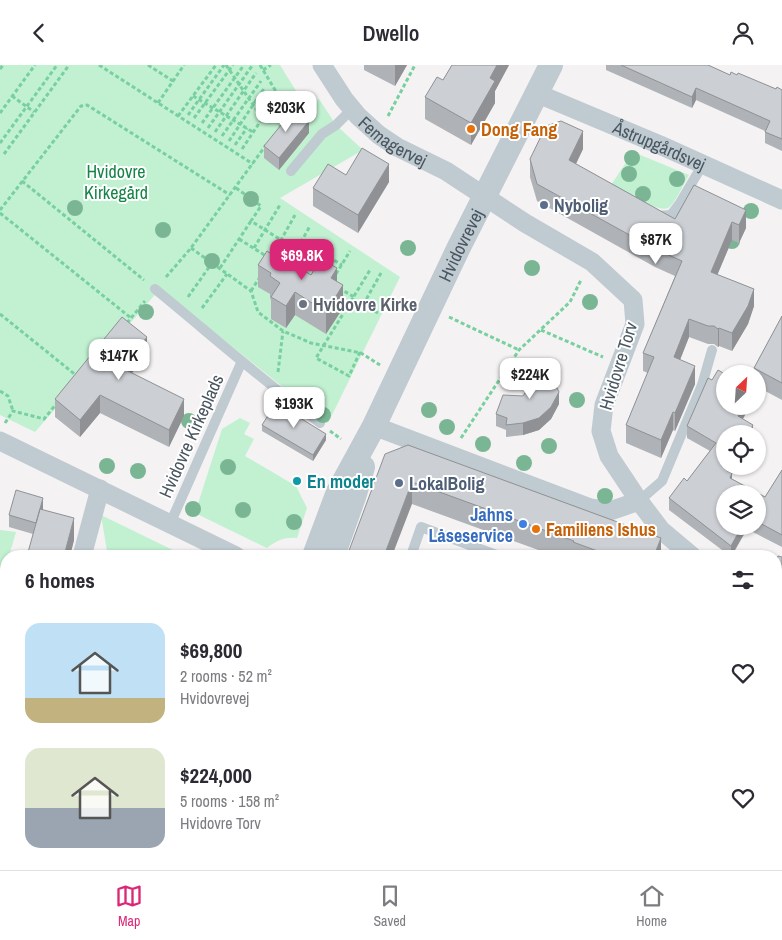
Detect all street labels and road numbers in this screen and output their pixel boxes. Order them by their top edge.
street label: Femagervej [353,110,431,172]
street label: Åstrupgårdsvej [608,114,710,176]
street label: Hvidovrevej [432,204,489,285]
street label: Hvidovre Torv [593,318,643,413]
street label: Hvidovre Kirkeplads [153,370,229,502]

